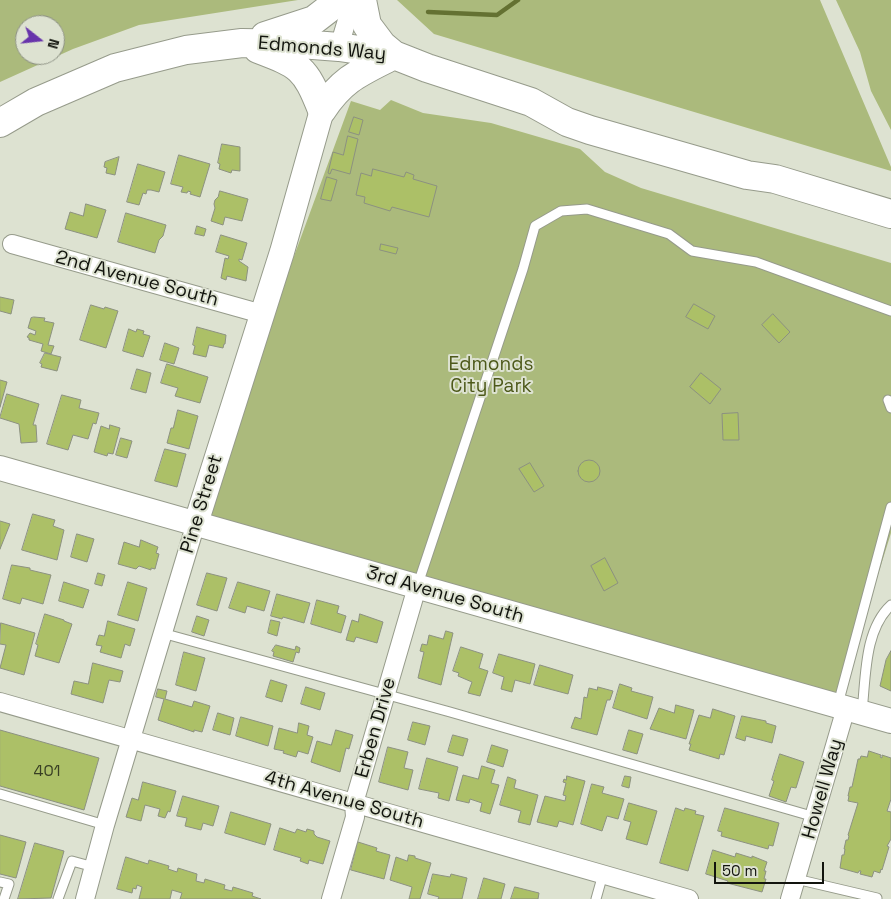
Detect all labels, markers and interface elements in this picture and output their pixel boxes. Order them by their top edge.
north arrow [15,15,65,65]
street label: Edmonds Way [257,32,387,66]
text: N [44,37,63,51]
street label: 2nd Avenue South [53,246,221,312]
park label: Edmonds City Park [449,354,533,398]
street label: Pine Street [176,452,228,556]
street label: 3rd Avenue South [364,562,526,628]
street label: Erben Drive [351,675,401,781]
street label: Howell Way [798,736,848,842]
house number: 401 [34,762,60,782]
street label: 4th Avenue South [262,766,426,834]
scale bar [716,852,826,884]
text: 50 m [722,861,757,880]

